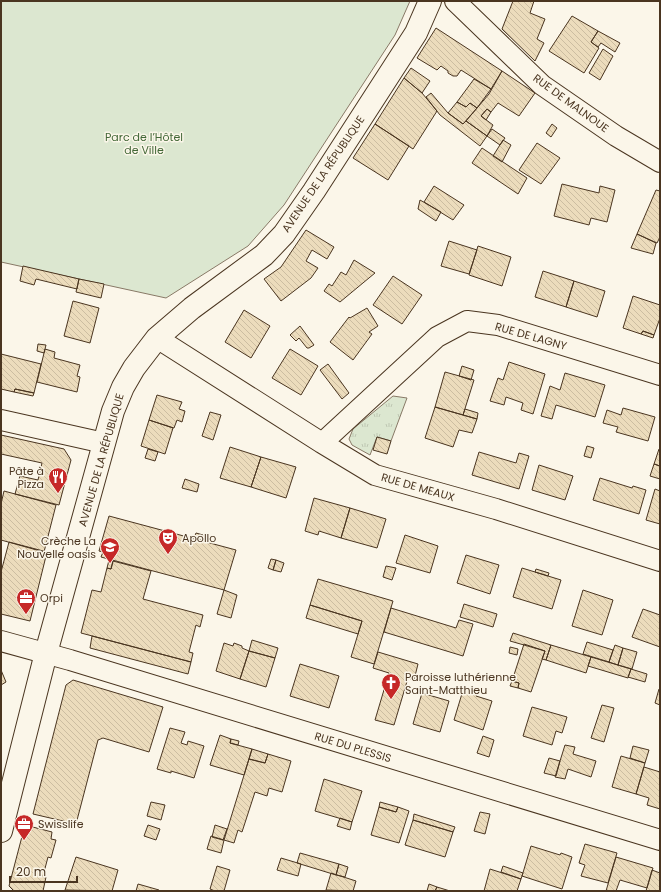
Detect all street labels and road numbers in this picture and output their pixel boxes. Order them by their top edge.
street label: RUE DE MALNOUE [530,70,612,136]
street label: AVENUE DE LA RÉPUBLIQUE [278,112,368,236]
street label: RUE DE LAGNY [493,318,569,354]
street label: AVENUE DE LA RÉPUBLIQUE [74,392,128,528]
street label: RUE DE MEAUX [379,469,457,505]
street label: RUE DU PLESSIS [313,728,393,766]

